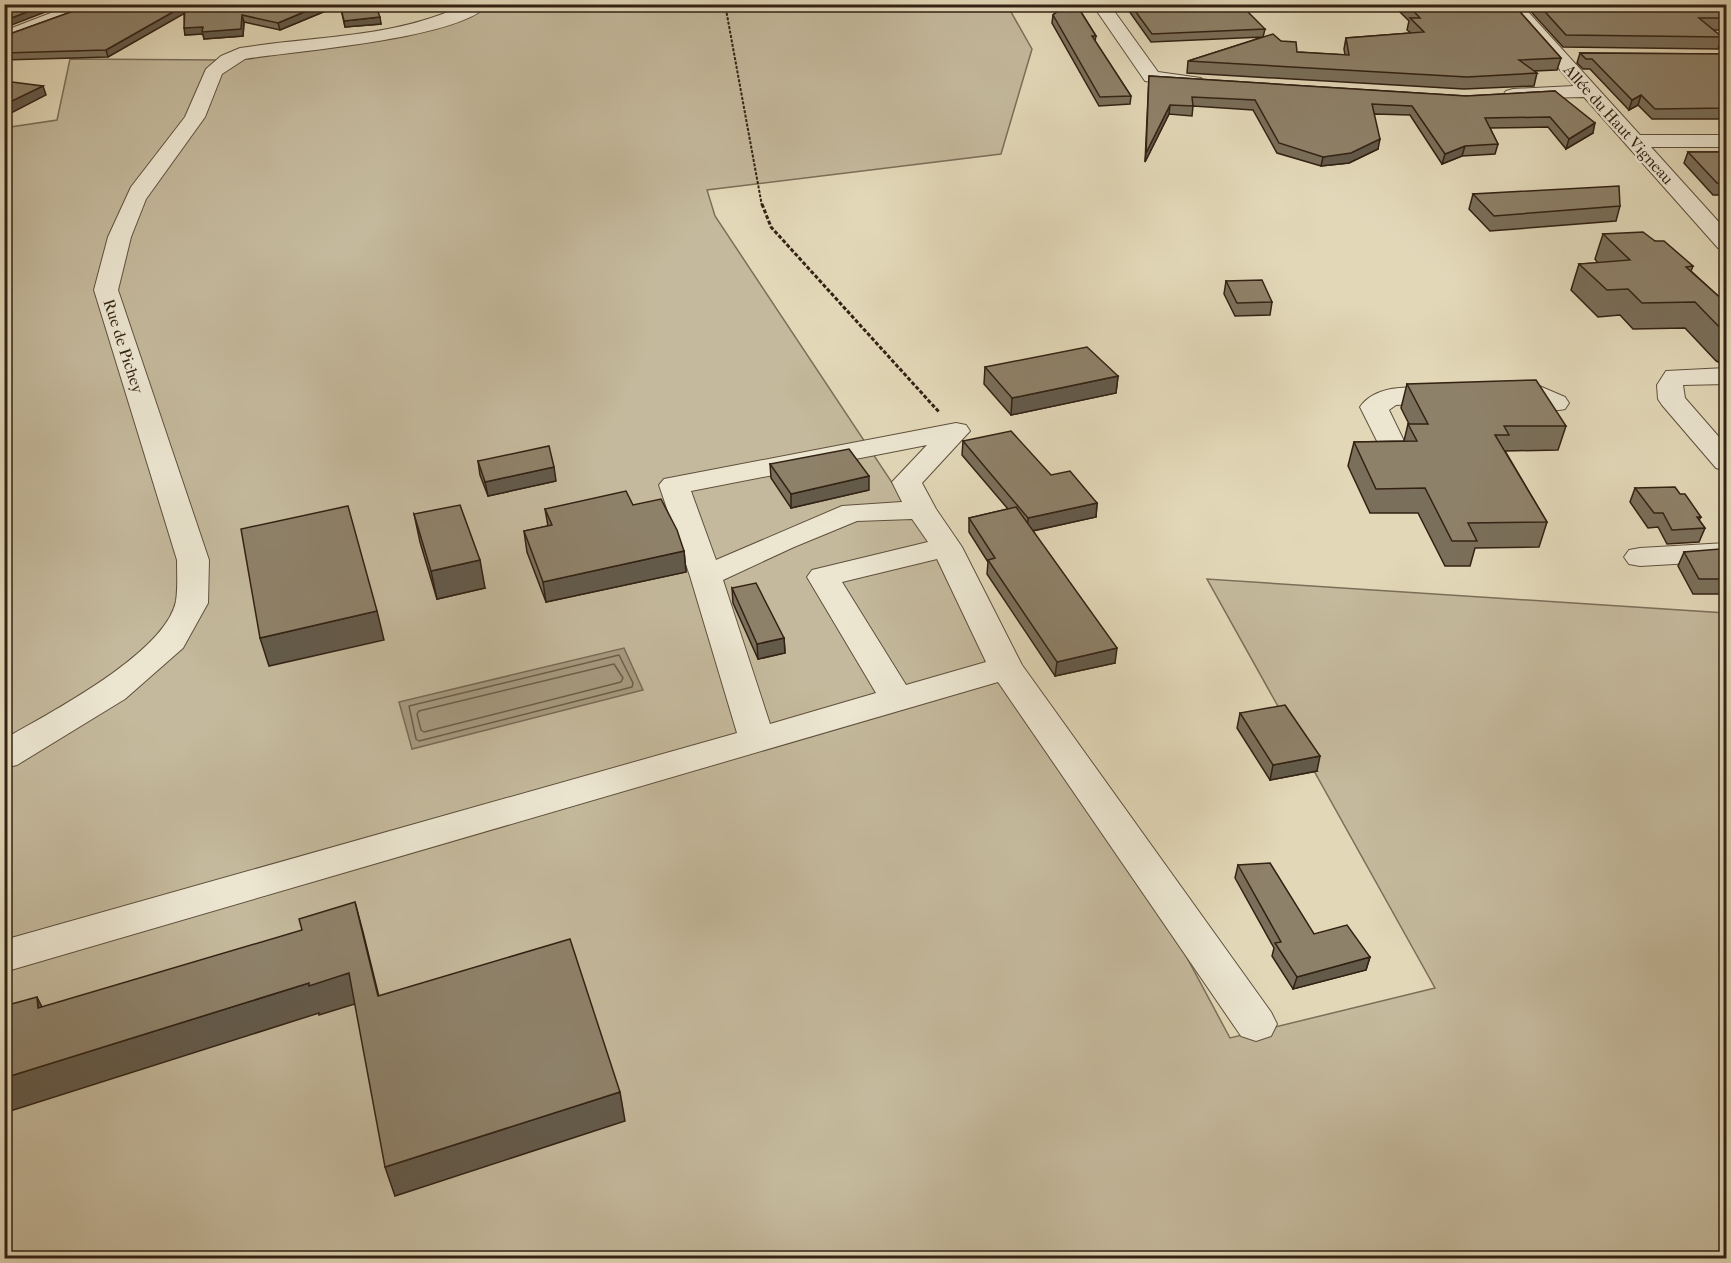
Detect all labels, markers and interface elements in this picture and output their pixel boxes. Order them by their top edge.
street label: Allée du Haut Vigneau [1559,60,1677,188]
street label: Rue de Pichey [99,297,148,396]

